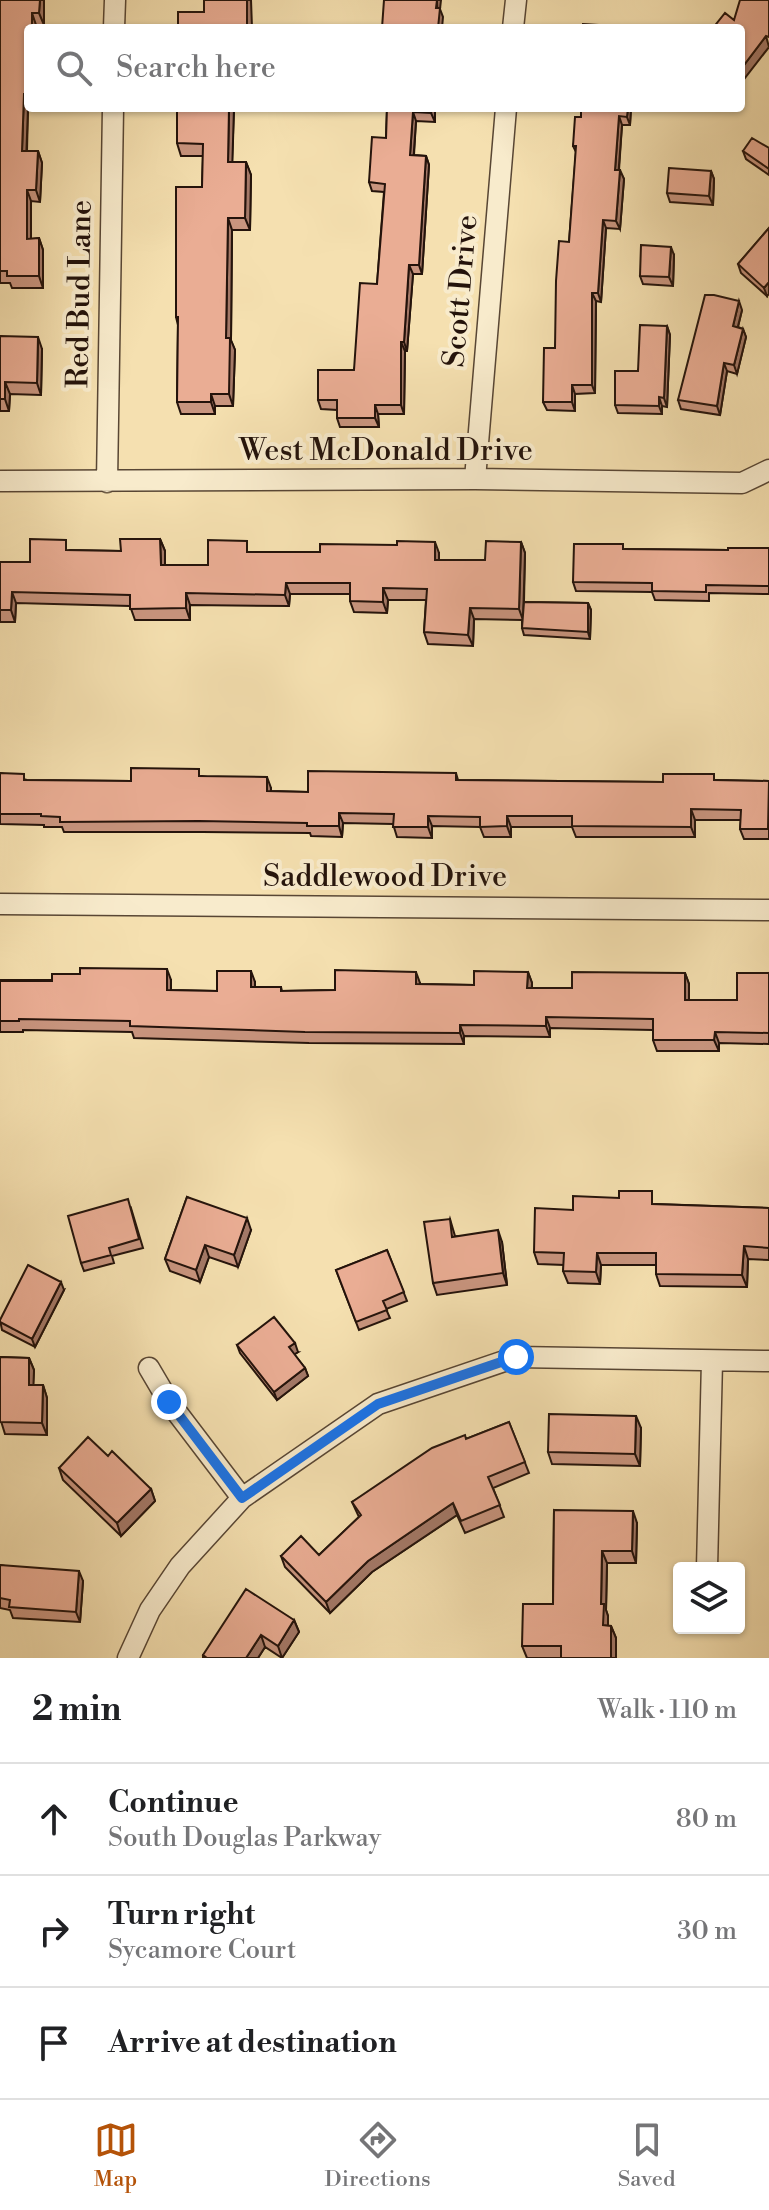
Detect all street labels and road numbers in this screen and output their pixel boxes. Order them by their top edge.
street label: Red Bud Lane [59,200,101,388]
street label: Scott Drive [435,213,487,369]
street label: West McDonald Drive [238,432,533,470]
street label: Saddlewood Drive [263,858,507,896]

